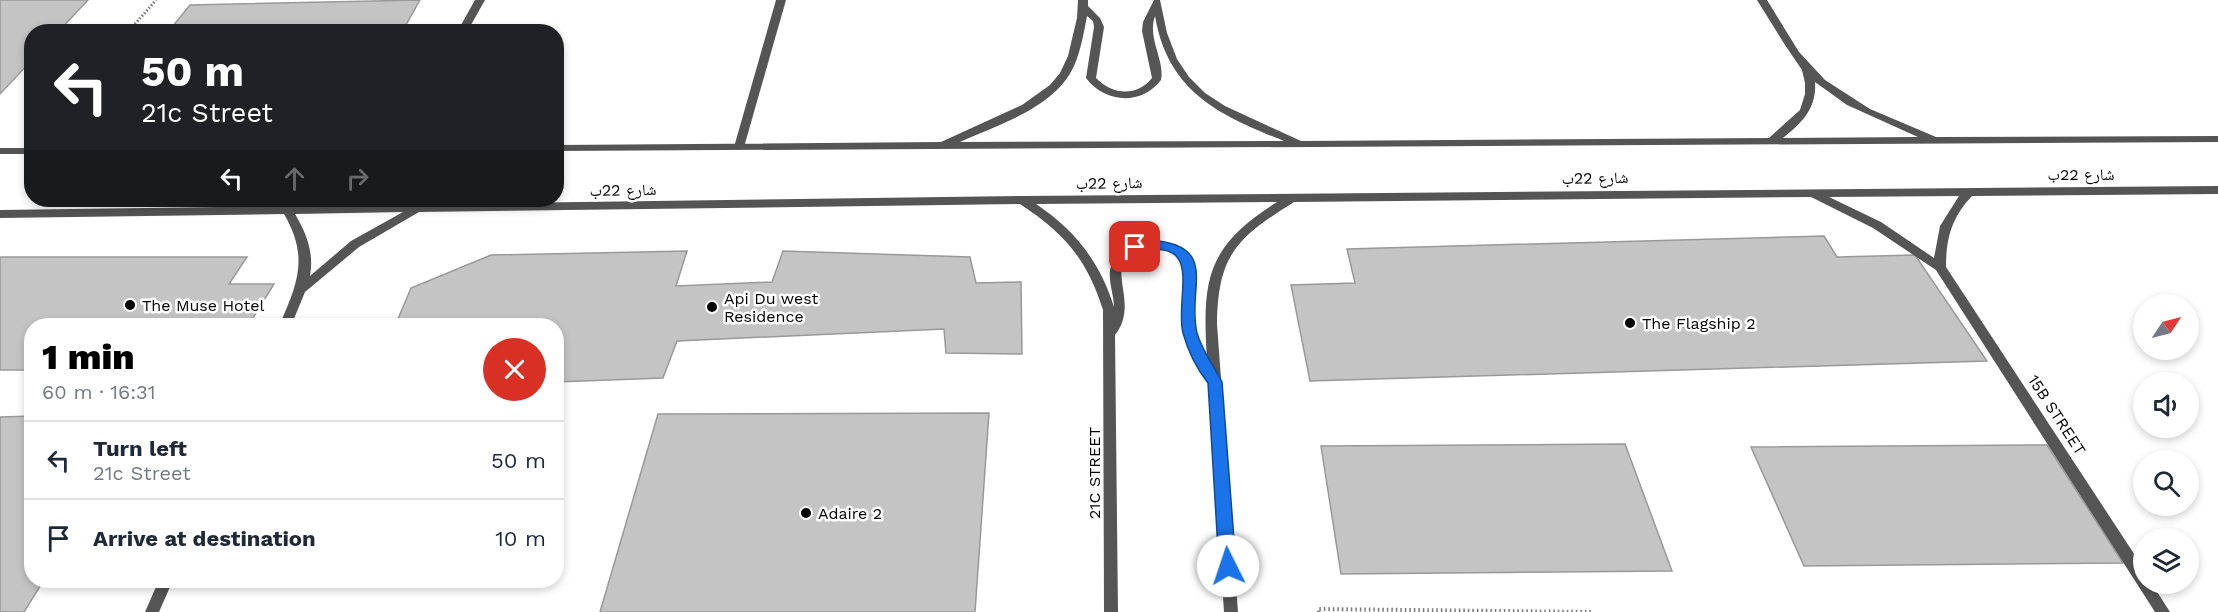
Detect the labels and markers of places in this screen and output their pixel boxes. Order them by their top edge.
pin [1109,221,1160,272]
place label: Api Du west Residence [724,289,819,326]
place label: The Muse Hotel [142,296,264,315]
marker: The Muse Hotel [123,298,137,312]
marker: Api Du west Residence [705,300,719,314]
place label: The Flagship 2 [1642,314,1756,333]
marker: The Flagship 2 [1623,316,1637,330]
place label: Adaire 2 [818,504,882,523]
marker: Adaire 2 [799,506,813,520]

